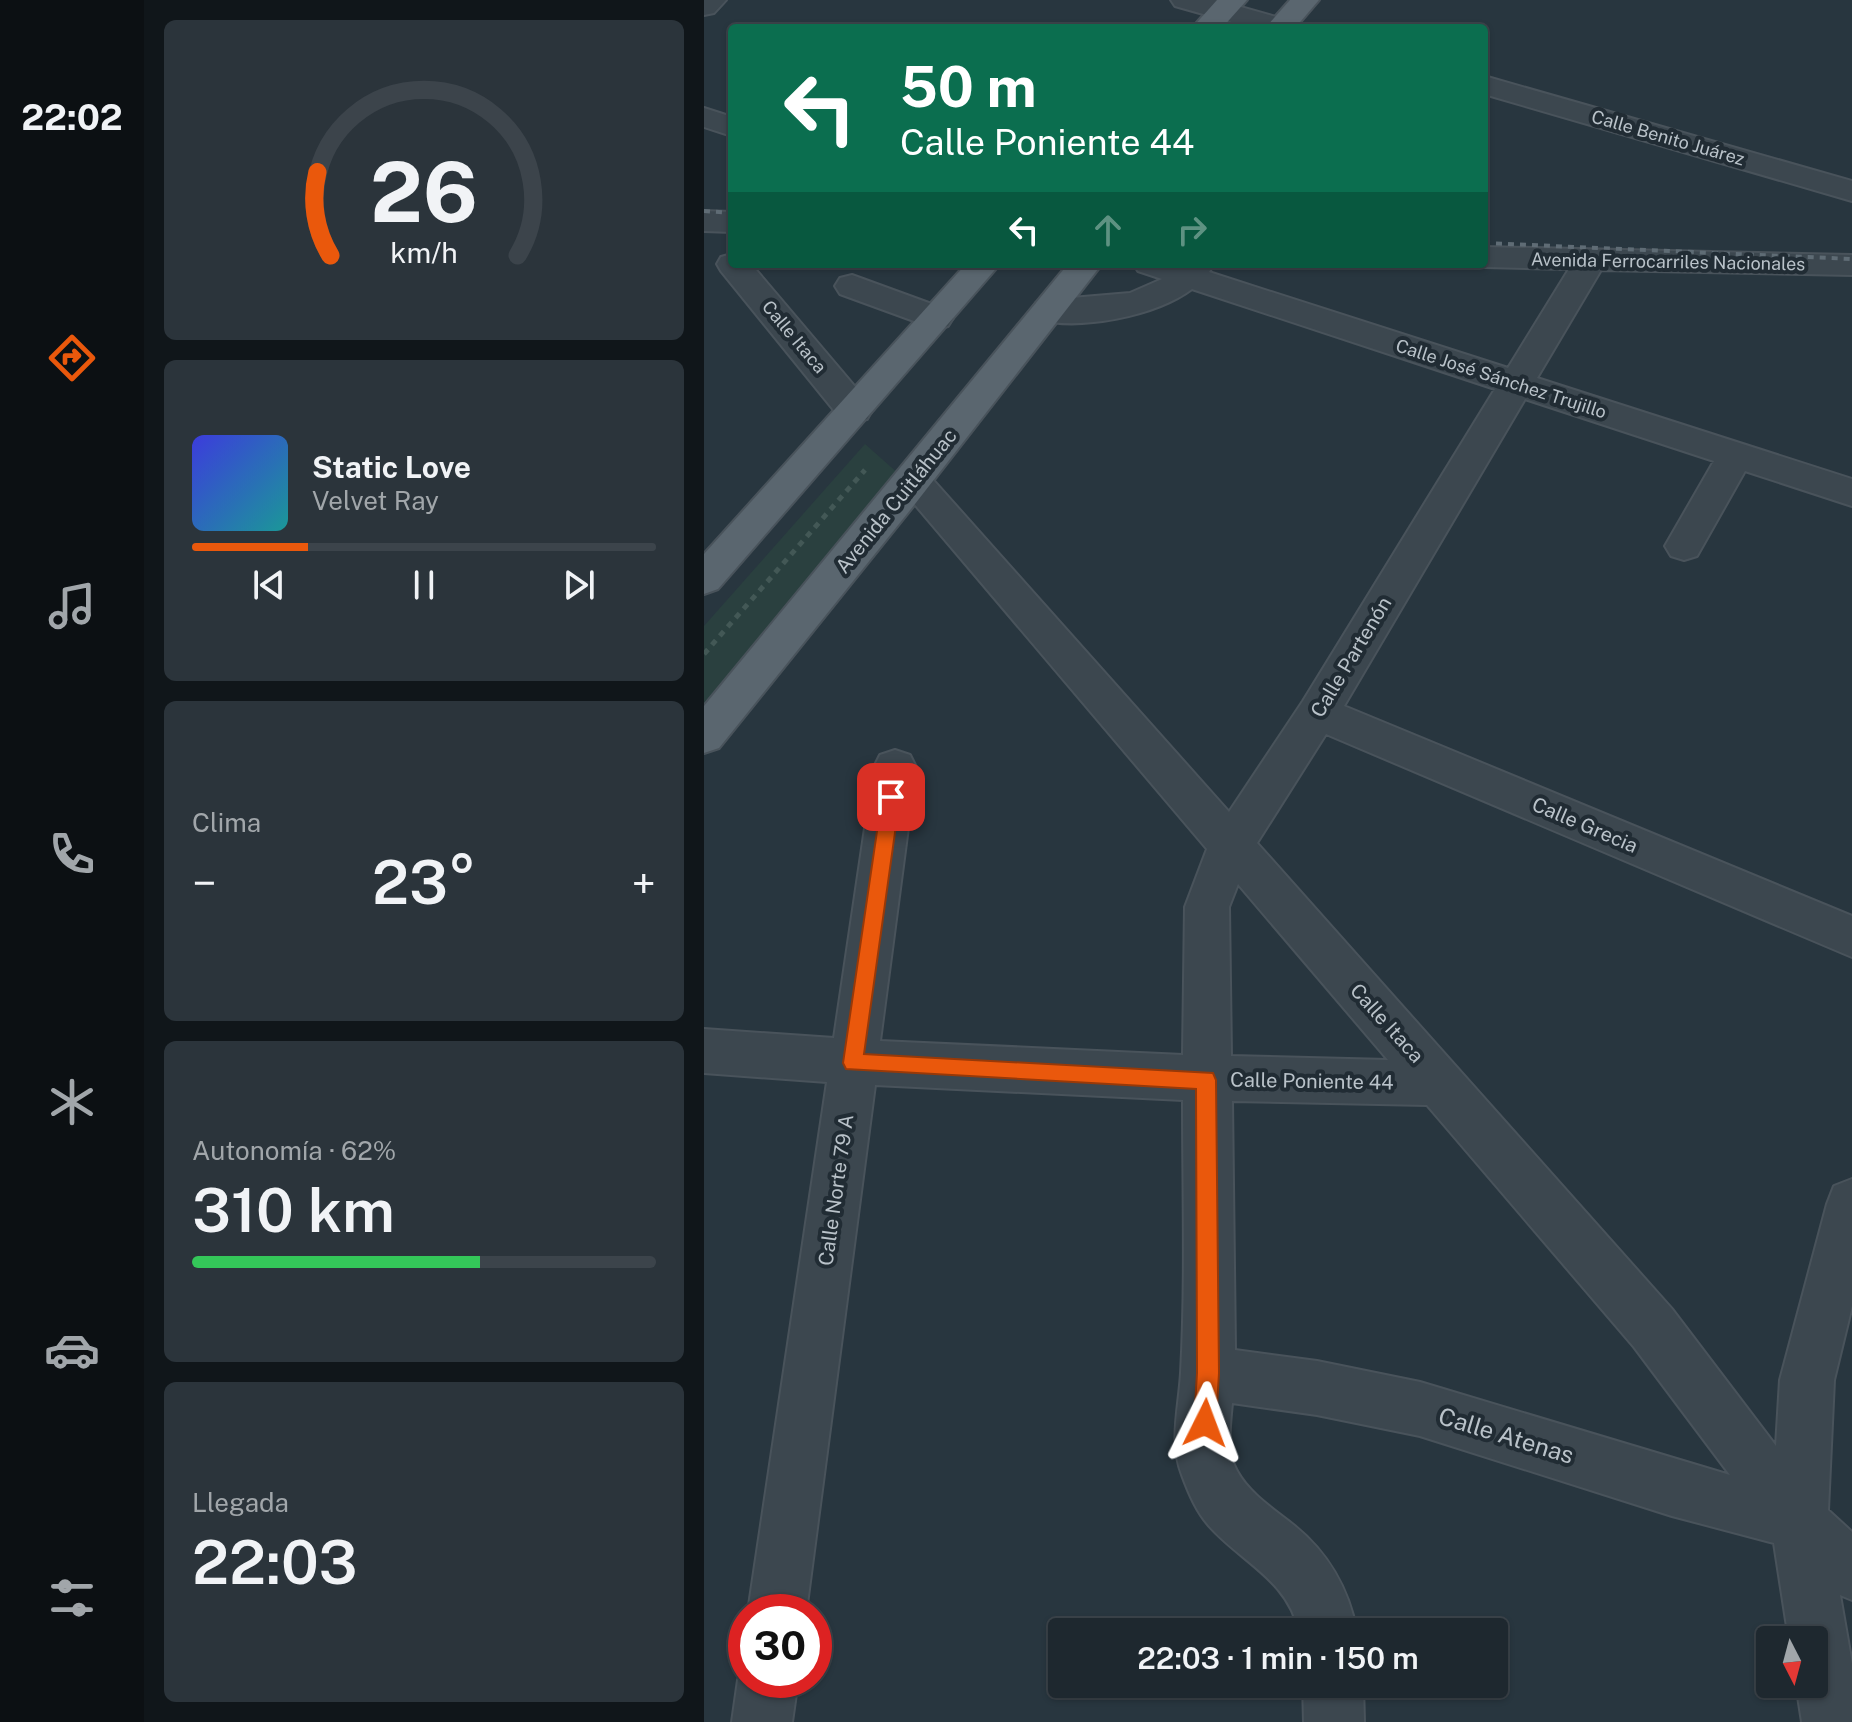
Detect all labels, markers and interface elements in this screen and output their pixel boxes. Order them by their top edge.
text: 50 m [900,54,1037,120]
icon: left [768,56,872,160]
text: 22:02 [21,96,123,138]
street label: Calle Benito Juárez [1589,106,1747,169]
text: Calle Poniente 44 [900,121,1194,163]
text: 26 [370,143,478,241]
icon: left [1002,208,1046,252]
icon: ahead [1086,208,1130,252]
icon: right [1170,208,1214,252]
text: km/h [390,236,458,269]
street label: Avenida Ferrocarriles Nacionales [1531,249,1805,274]
street label: Calle Itaca [758,296,831,377]
icon: directions [44,330,100,386]
street label: Calle José Sánchez Trujillo [1393,335,1609,423]
street label: Avenida Cuitláhuac [830,424,962,578]
text: Static Love [312,449,471,485]
text: Velvet Ray [312,485,439,516]
icon: previous [247,563,291,607]
icon: pause [402,563,446,607]
icon: next [557,563,601,607]
icon: music [44,578,100,634]
street label: Calle Partenón [1306,592,1396,722]
pin [857,763,925,831]
icon: arrive [869,775,913,819]
street label: Calle Grecia [1529,792,1641,858]
text: Clima [192,807,261,838]
icon: phone [44,826,100,882]
text: 23° [372,847,476,918]
text: − [192,857,216,909]
text: + [632,857,656,909]
street label: Calle Itaca [1345,978,1429,1068]
street label: Calle Poniente 44 [1230,1068,1394,1094]
icon: climate [44,1074,100,1130]
street label: Calle Norte 79 A [813,1113,859,1267]
text: Autonomía · 62% [192,1135,396,1166]
text: 310 km [192,1175,395,1246]
icon: car [44,1322,100,1378]
position arrow [1163,1381,1247,1465]
street label: Calle Atenas [1435,1401,1577,1469]
text: Llegada [192,1487,289,1518]
text: 22:03 [192,1527,358,1598]
icon: filters [44,1570,100,1626]
speed limit sign: 30 [728,1594,832,1698]
north arrow [1756,1626,1828,1698]
map controls [1756,1626,1828,1698]
text: 22:03 · 1 min · 150 m [1137,1640,1419,1676]

